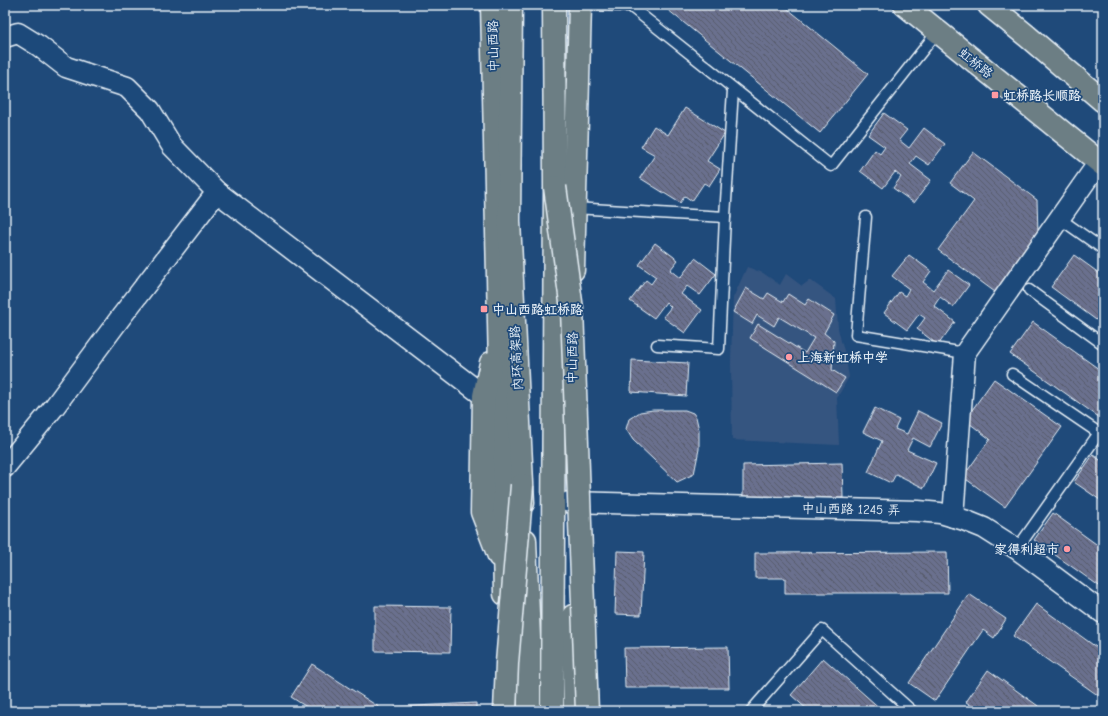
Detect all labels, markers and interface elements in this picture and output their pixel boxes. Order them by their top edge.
street label: 中山西路 [485,20,501,72]
street label: 虹桥路 [956,45,996,81]
place label: 虹桥路长顺路 [1003,88,1081,103]
marker: 虹桥路长顺路 [990,90,1000,100]
place label: 中山西路虹桥路 [492,302,583,317]
marker: 中山西路虹桥路 [479,304,489,314]
street label: 内环高架路 [507,325,525,391]
street label: 中山西路 [564,332,580,384]
place label: 上海新虹桥中学 [797,350,888,365]
marker: 上海新虹桥中学 [784,352,794,362]
street label: 中山西路 1245 弄 [801,501,901,517]
place label: 家得利超市 [994,542,1059,557]
marker: 家得利超市 [1062,544,1072,554]

